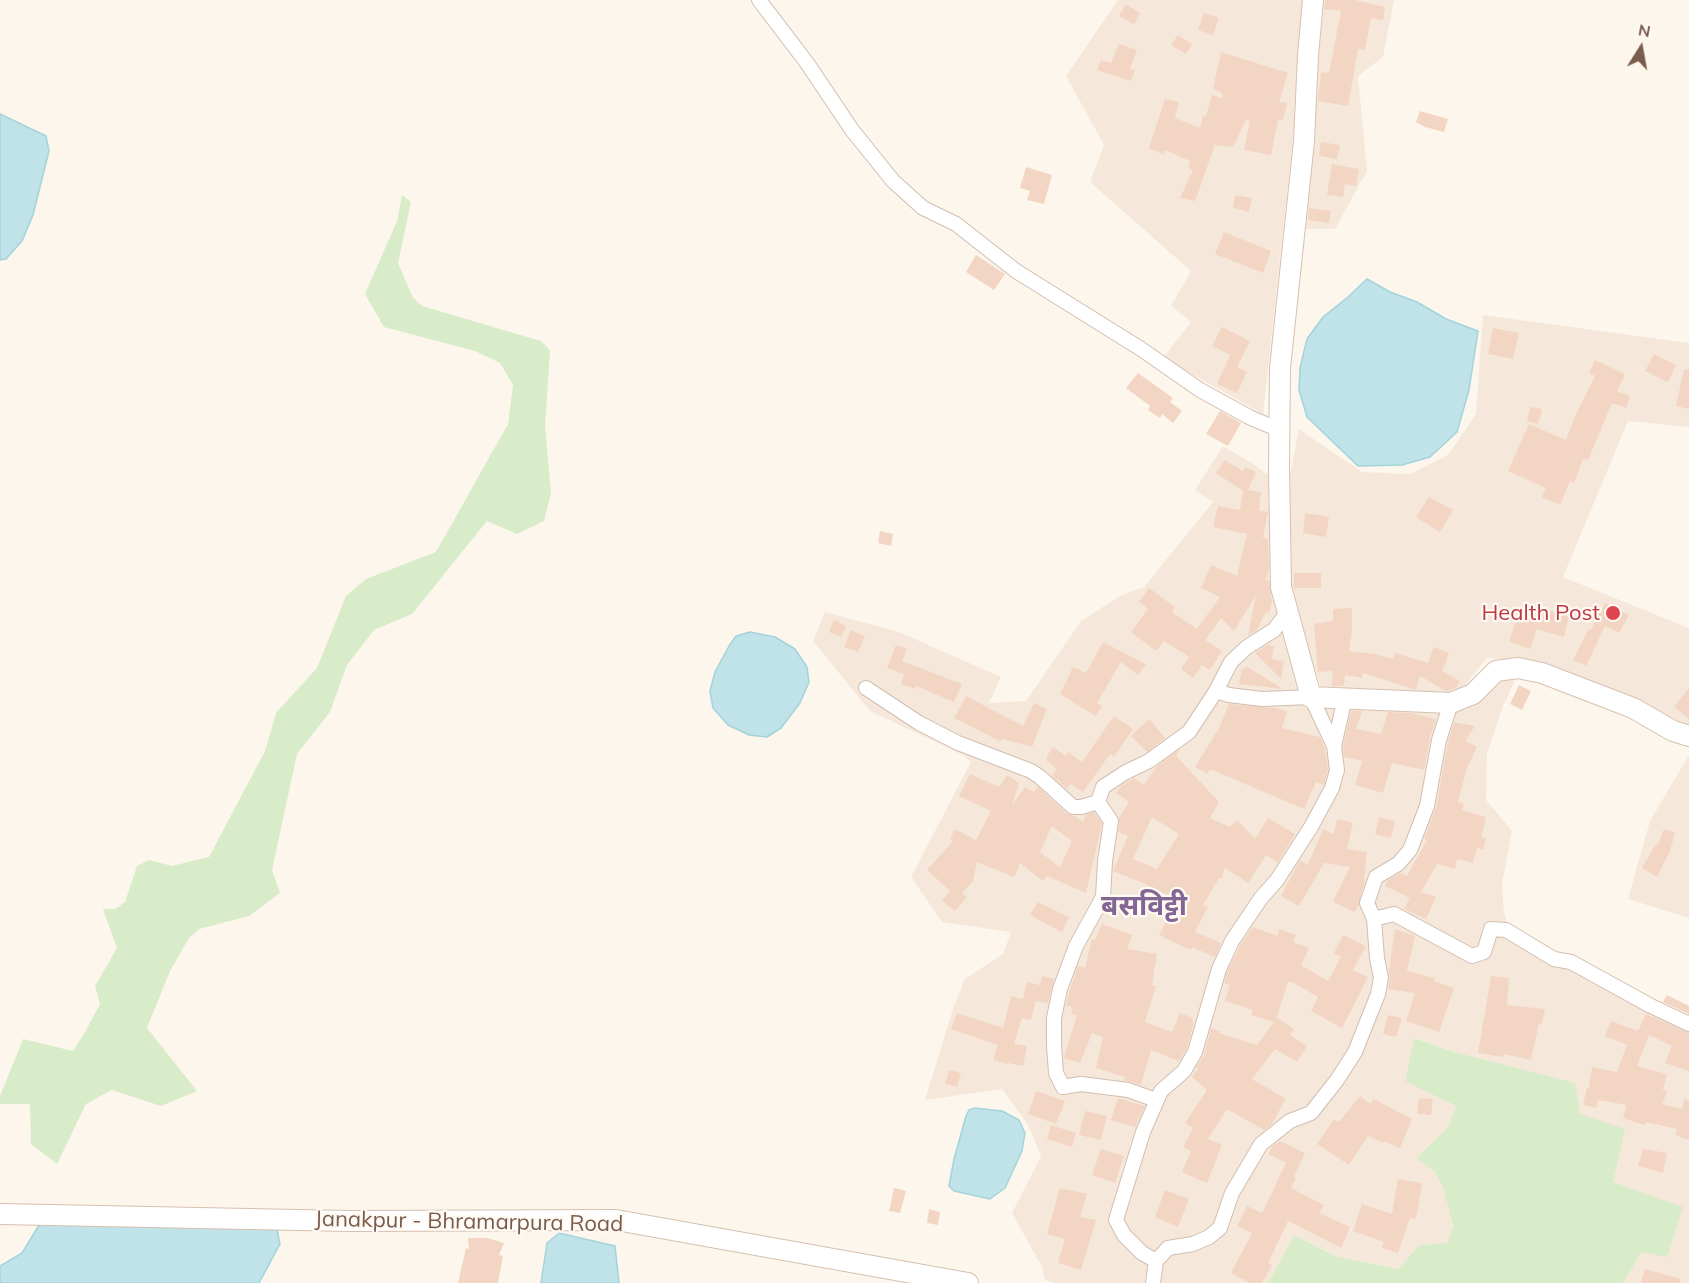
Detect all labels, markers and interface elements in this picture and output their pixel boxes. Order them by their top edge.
north arrow [1611,18,1671,78]
text: N [1637,19,1652,41]
place label: Health Post [1482,600,1600,626]
marker: Health Post [1604,604,1622,622]
district label: बसविट्टी [1101,890,1187,924]
street label: Janakpur - Bhramarpura Road [314,1206,624,1238]

